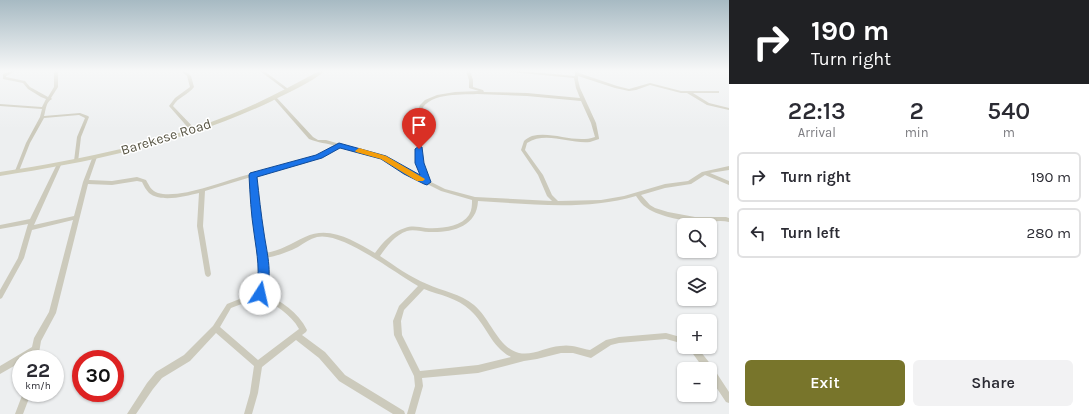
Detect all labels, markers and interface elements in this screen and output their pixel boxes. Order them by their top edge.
text: 190 m [811,14,889,47]
icon: right [745,16,797,68]
text: Turn right [811,48,891,70]
text: 22:13 [788,97,846,125]
text: 2 [909,97,924,125]
text: 540 [987,97,1030,125]
pin [402,108,436,149]
icon: arrive [408,114,430,136]
street label: Barekese Road [119,115,213,159]
text: Arrival [798,125,836,140]
text: min [905,125,929,140]
text: m [1003,125,1015,140]
icon: right [747,166,769,188]
text: Turn right [781,168,851,186]
text: 190 m [1031,168,1071,186]
map controls [677,218,717,402]
button: search [677,218,717,258]
icon: left [747,222,769,244]
text: Turn left [781,224,840,242]
text: 280 m [1027,224,1071,242]
button: layers [677,266,717,306]
position arrow [239,273,281,315]
button: + [677,314,717,354]
speed limit sign: 30 [72,350,124,402]
text: 22 [26,359,50,382]
button: Exit [745,360,905,406]
button: Share [913,360,1073,406]
button: − [677,362,717,402]
text: km/h [25,380,51,392]

